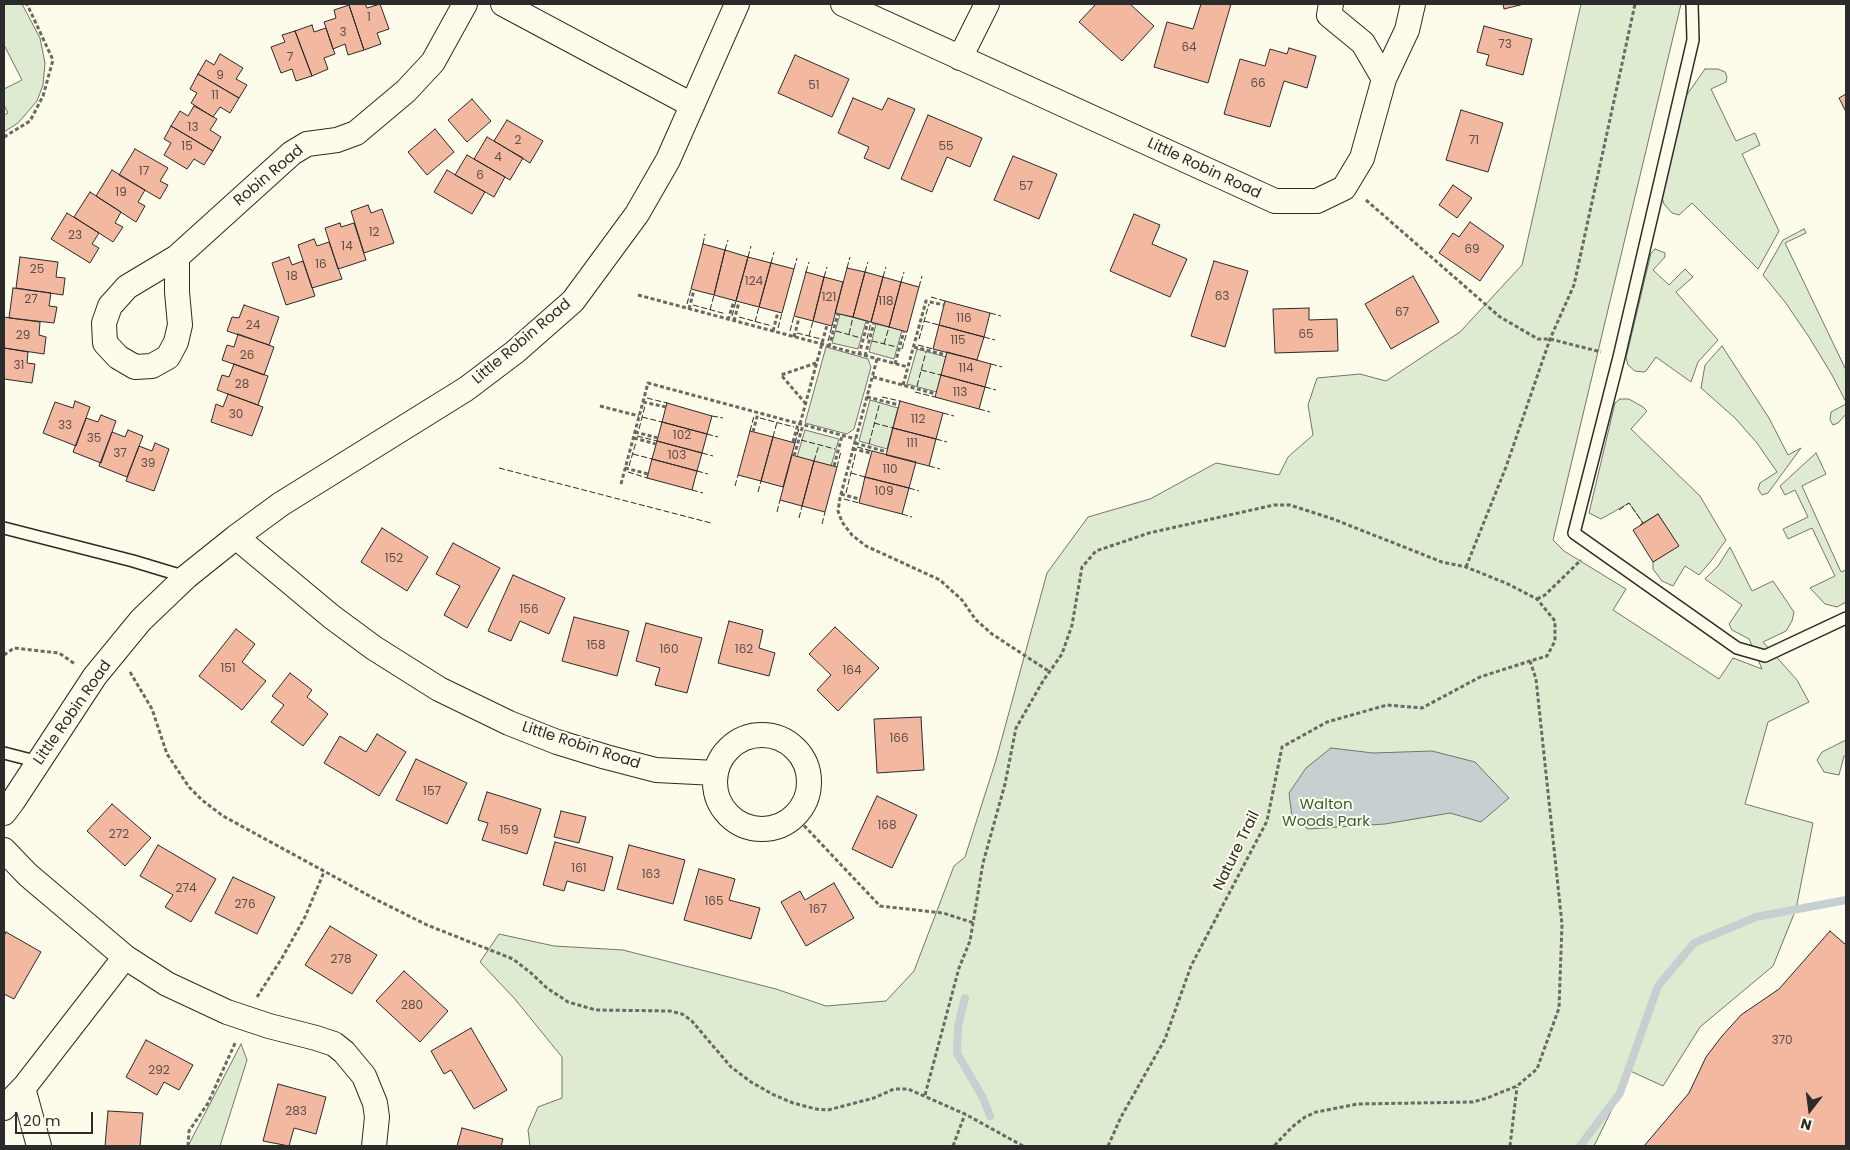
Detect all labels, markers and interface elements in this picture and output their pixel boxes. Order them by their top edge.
house number: 1 [367,11,371,25]
house number: 3 [339,26,347,40]
house number: 73 [1498,38,1512,52]
house number: 64 [1181,41,1197,55]
house number: 7 [287,51,293,65]
house number: 9 [216,69,224,83]
house number: 66 [1250,77,1266,91]
house number: 51 [808,79,820,93]
house number: 11 [211,89,219,103]
house number: 13 [188,121,198,135]
house number: 2 [515,134,521,148]
house number: 71 [1469,134,1479,148]
street label: Little Robin Road [1144,135,1264,203]
house number: 15 [181,140,193,154]
house number: 55 [938,140,954,154]
street label: Robin Road [231,142,307,210]
house number: 4 [494,151,502,165]
house number: 17 [139,165,149,179]
house number: 6 [476,169,484,183]
house number: 57 [1019,180,1033,194]
house number: 19 [115,186,127,200]
house number: 12 [369,226,379,240]
house number: 23 [68,229,82,243]
house number: 14 [341,240,353,254]
house number: 69 [1464,243,1480,257]
house number: 16 [315,258,327,272]
house number: 25 [30,263,44,277]
house number: 18 [286,270,298,284]
house number: 124 [745,275,763,289]
house number: 63 [1215,290,1229,304]
house number: 121 [822,291,836,305]
house number: 27 [24,293,38,307]
street label: Little Robin Road [469,295,575,389]
house number: 118 [878,295,894,309]
house number: 67 [1395,306,1409,320]
house number: 116 [956,312,972,326]
house number: 24 [246,319,260,333]
house number: 65 [1298,328,1314,342]
house number: 29 [16,329,30,343]
house number: 115 [950,334,966,348]
house number: 26 [240,349,254,363]
house number: 31 [14,359,24,373]
house number: 114 [958,362,974,376]
house number: 28 [235,378,249,392]
house number: 113 [953,386,967,400]
house number: 30 [229,408,243,422]
house number: 112 [911,413,925,427]
house number: 33 [58,419,72,433]
house number: 102 [673,429,691,443]
house number: 35 [87,432,101,446]
house number: 111 [906,437,918,451]
house number: 37 [113,447,127,461]
house number: 103 [668,449,686,463]
house number: 39 [141,457,155,471]
house number: 110 [882,463,898,477]
house number: 109 [875,485,893,499]
house number: 152 [385,552,403,566]
house number: 156 [520,603,538,617]
house number: 158 [587,639,605,653]
house number: 160 [660,643,678,657]
house number: 162 [735,643,753,657]
street label: Little Robin Road [30,657,116,769]
house number: 151 [220,662,236,676]
house number: 164 [842,664,862,678]
street label: Little Robin Road [520,718,642,774]
house number: 166 [889,732,909,746]
house number: 157 [423,785,441,799]
park label: Walton Woods Park [1282,796,1370,831]
street label: Nature Trail [1210,808,1264,894]
house number: 168 [877,819,897,833]
house number: 159 [500,824,518,838]
house number: 272 [109,828,129,842]
house number: 161 [571,862,587,876]
house number: 163 [642,868,660,882]
house number: 274 [176,882,196,896]
house number: 165 [705,895,723,909]
house number: 276 [234,898,256,912]
house number: 167 [809,903,827,917]
house number: 278 [330,953,352,967]
house number: 280 [401,999,423,1013]
house number: 370 [1771,1034,1793,1048]
house number: 292 [148,1064,170,1078]
north arrow [1785,1085,1835,1135]
scale bar [18,1102,95,1134]
house number: 283 [285,1105,307,1119]
text: 20 m [23,1110,61,1131]
text: N [1798,1113,1814,1136]

